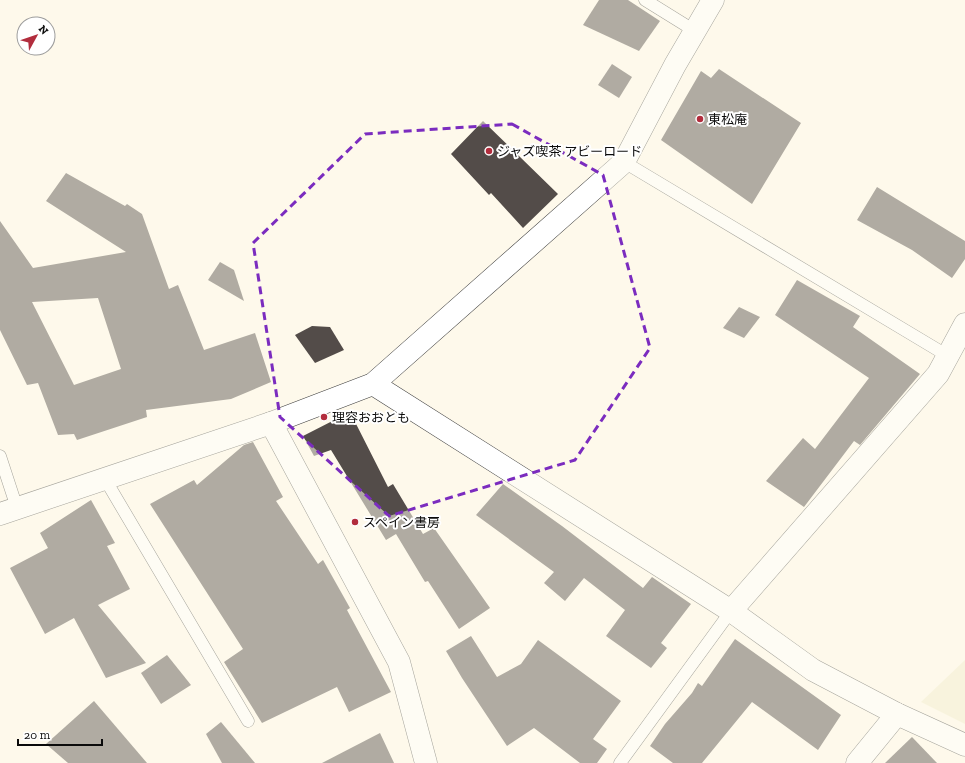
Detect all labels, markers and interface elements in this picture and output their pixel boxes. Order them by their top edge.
north arrow [16,16,56,56]
text: N [36,23,51,38]
place label: 東松庵 [708,112,747,127]
marker: 東松庵 [695,114,705,124]
place label: ジャズ喫茶 アビーロード [497,144,642,159]
marker: ジャズ喫茶 アビーロード [484,146,494,156]
place label: 理容おおとも [332,410,410,425]
marker: 理容おおとも [319,412,329,422]
place label: スペイン書房 [363,515,440,530]
marker: スペイン書房 [350,517,360,527]
scale bar [18,721,102,747]
text: 20 m [24,728,51,742]

